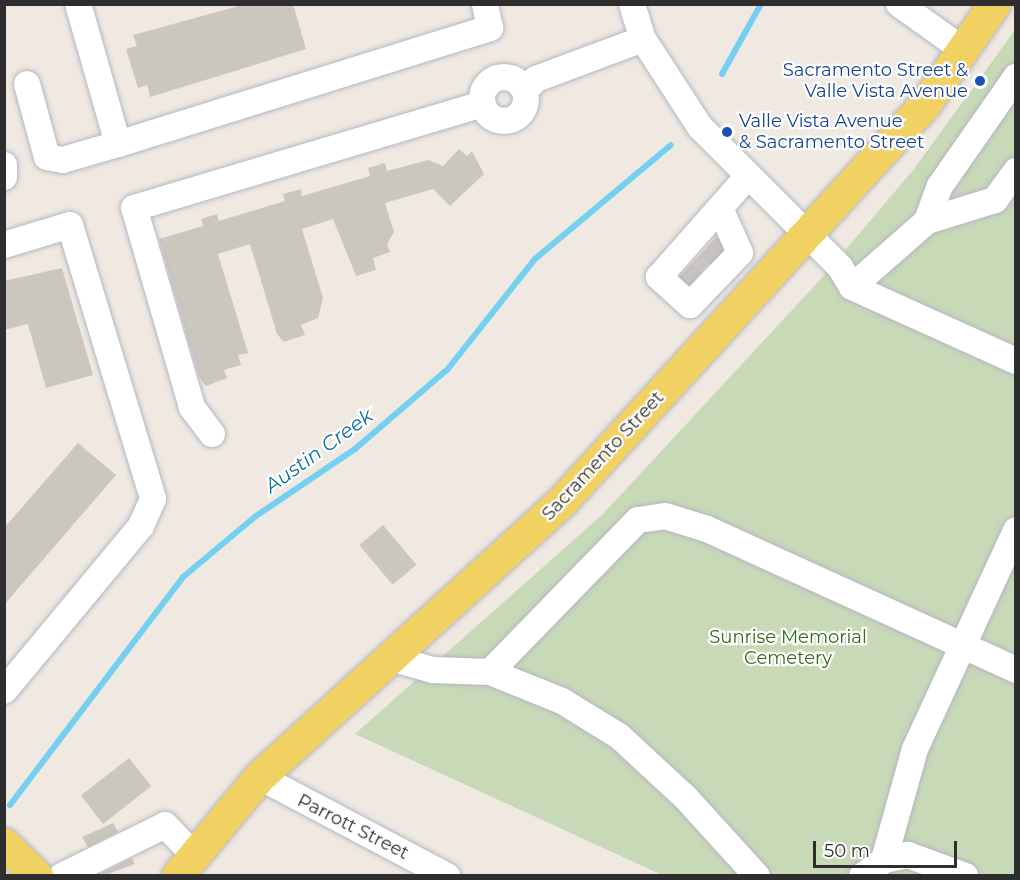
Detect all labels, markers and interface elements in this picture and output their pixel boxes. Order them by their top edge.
place label: Sacramento Street & Valle Vista Avenue [783,60,968,103]
marker: Sacramento Street & Valle Vista Avenue [973,74,987,88]
place label: Valle Vista Avenue & Sacramento Street [739,111,924,154]
marker: Valle Vista Avenue & Sacramento Street [720,125,734,139]
street label: Sacramento Street [538,387,668,525]
water label: Austin Creek [260,404,378,498]
park label: Sunrise Memorial Cemetery [709,627,867,670]
street label: Parrott Street [294,790,412,864]
scale bar [816,829,960,867]
text: 50 m [824,840,870,862]

